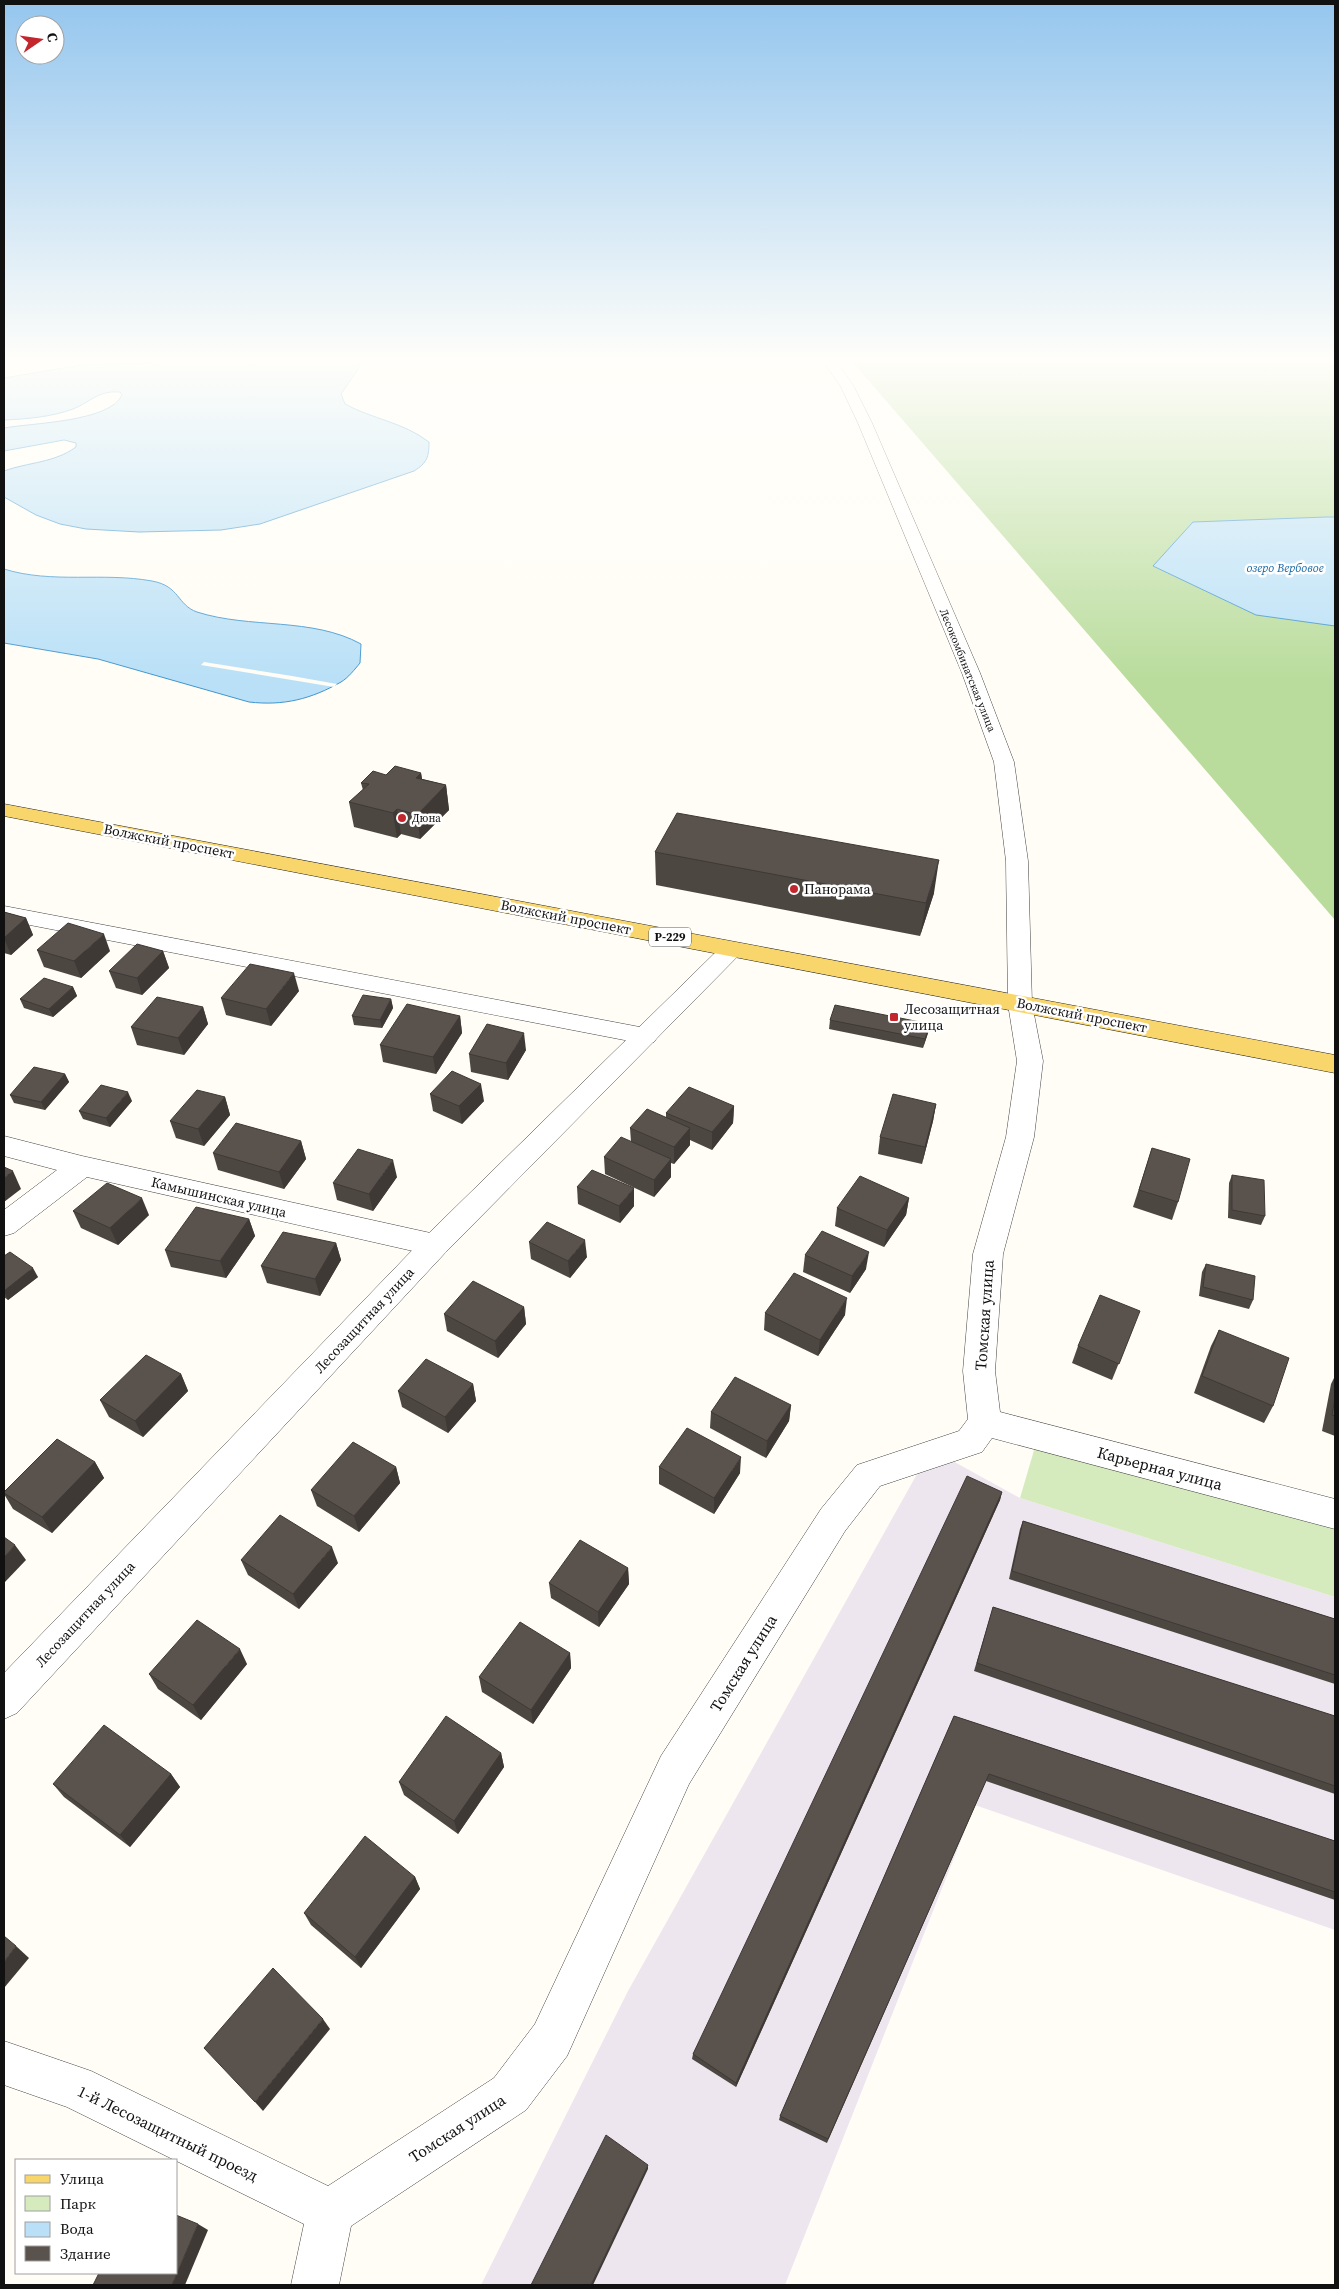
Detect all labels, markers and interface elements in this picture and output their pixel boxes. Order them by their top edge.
north arrow [15,15,65,65]
text: С [42,31,63,44]
water label: озеро Вербовое [1246,560,1324,576]
street label: Лесокомбинатская улица [936,606,999,734]
place label: Дюна [412,811,441,826]
marker: Дюна [396,812,408,824]
street label: Волжский проспект [102,819,237,864]
place label: Панорама [804,879,871,899]
marker: Панорама [788,883,800,895]
street label: Волжский проспект [499,895,634,940]
road number: Р-229 [649,928,691,946]
street label: Волжский проспект [1015,993,1150,1038]
place label: Лесозащитная улица [904,999,1000,1035]
marker: Лесозащитная улица [888,1011,900,1023]
street label: Камышинская улица [149,1172,290,1223]
street label: Томская улица [969,1258,999,1371]
street label: Лесозащитная улица [309,1262,419,1377]
street label: Карьерная улица [1095,1441,1226,1495]
street label: Лесозащитная улица [30,1556,140,1671]
street label: Томская улица [704,1609,782,1716]
street label: 1-й Лесозащитный проезд [74,2080,262,2186]
street label: Томская улица [405,2088,510,2167]
legend [15,2159,178,2274]
text: Улица [60,2168,104,2189]
text: Парк [60,2193,96,2214]
text: Вода [60,2218,94,2239]
text: Здание [60,2243,111,2264]

